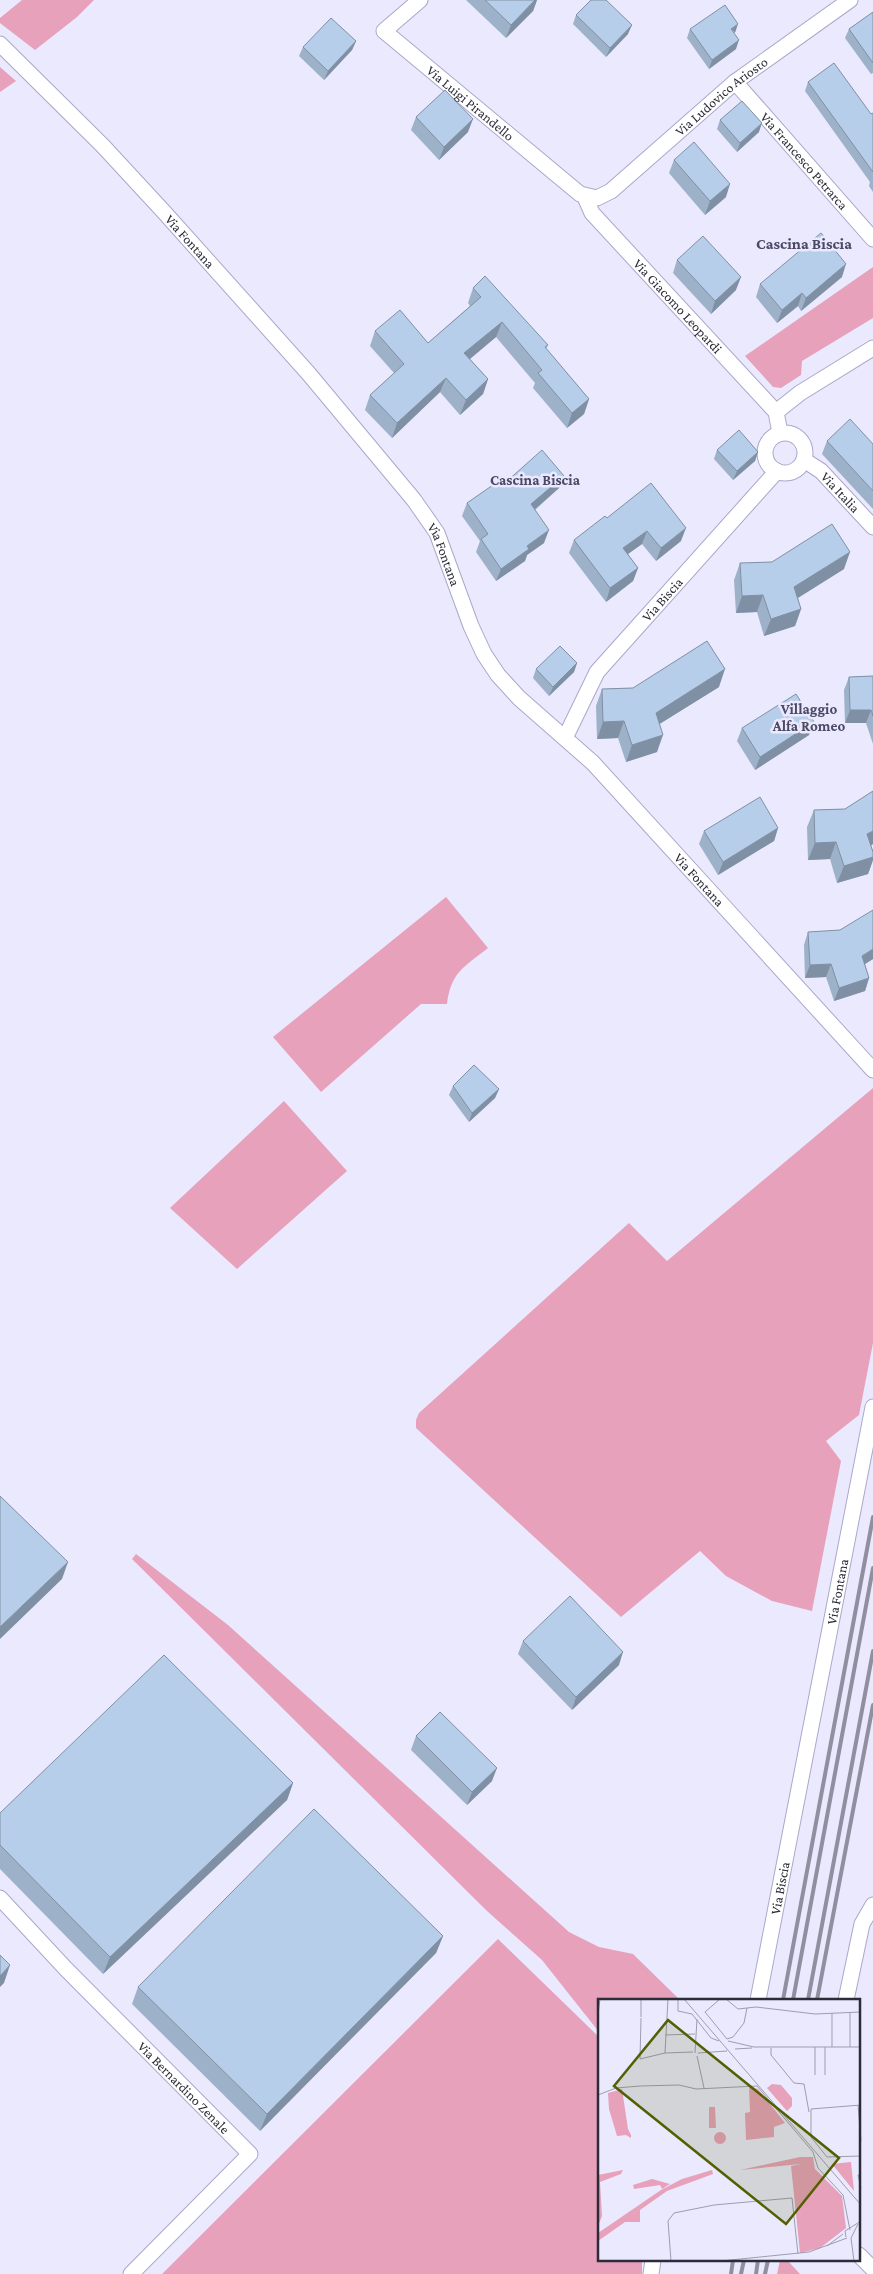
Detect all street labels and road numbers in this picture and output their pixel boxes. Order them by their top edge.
street label: Via Ludovico Ariosto [672,53,771,139]
street label: Via Luigi Pirandello [424,62,518,144]
street label: Via Francesco Petrarca [757,109,852,213]
street label: Via Fontana [162,211,219,272]
street label: Via Giacomo Leopardi [630,255,726,357]
street label: Via Italia [818,468,864,516]
street label: Via Fontana [424,520,464,589]
street label: Via Biscia [638,574,686,624]
street label: Via Fontana [671,850,728,910]
street label: Via Fontana [823,1557,852,1626]
street label: Via Biscia [767,1860,793,1916]
street label: Via Bernardino Zenale [135,2038,233,2137]

